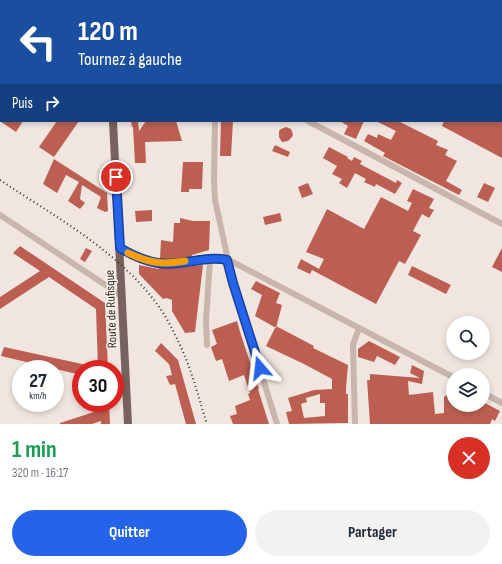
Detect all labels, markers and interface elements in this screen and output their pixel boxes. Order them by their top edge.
text: 120 m [78,15,138,48]
icon: left [12,16,64,68]
text: Tournez à gauche [78,49,182,70]
icon: right [41,92,63,114]
text: Puis [12,94,33,113]
pin [99,160,133,194]
icon: arrive [105,166,127,188]
street label: Route de Rufisque [102,270,120,348]
map controls [446,316,490,412]
button: search [446,316,490,360]
position arrow [239,347,281,389]
speed limit sign: 30 [72,360,124,412]
button: layers [446,368,490,412]
text: 27 [29,369,47,393]
text: km/h [29,390,47,402]
text: 1 min [12,435,57,464]
button: close [448,437,490,479]
text: 320 m · 16:17 [12,465,68,481]
button: Quitter [12,510,247,556]
button: Partager [255,510,490,556]

